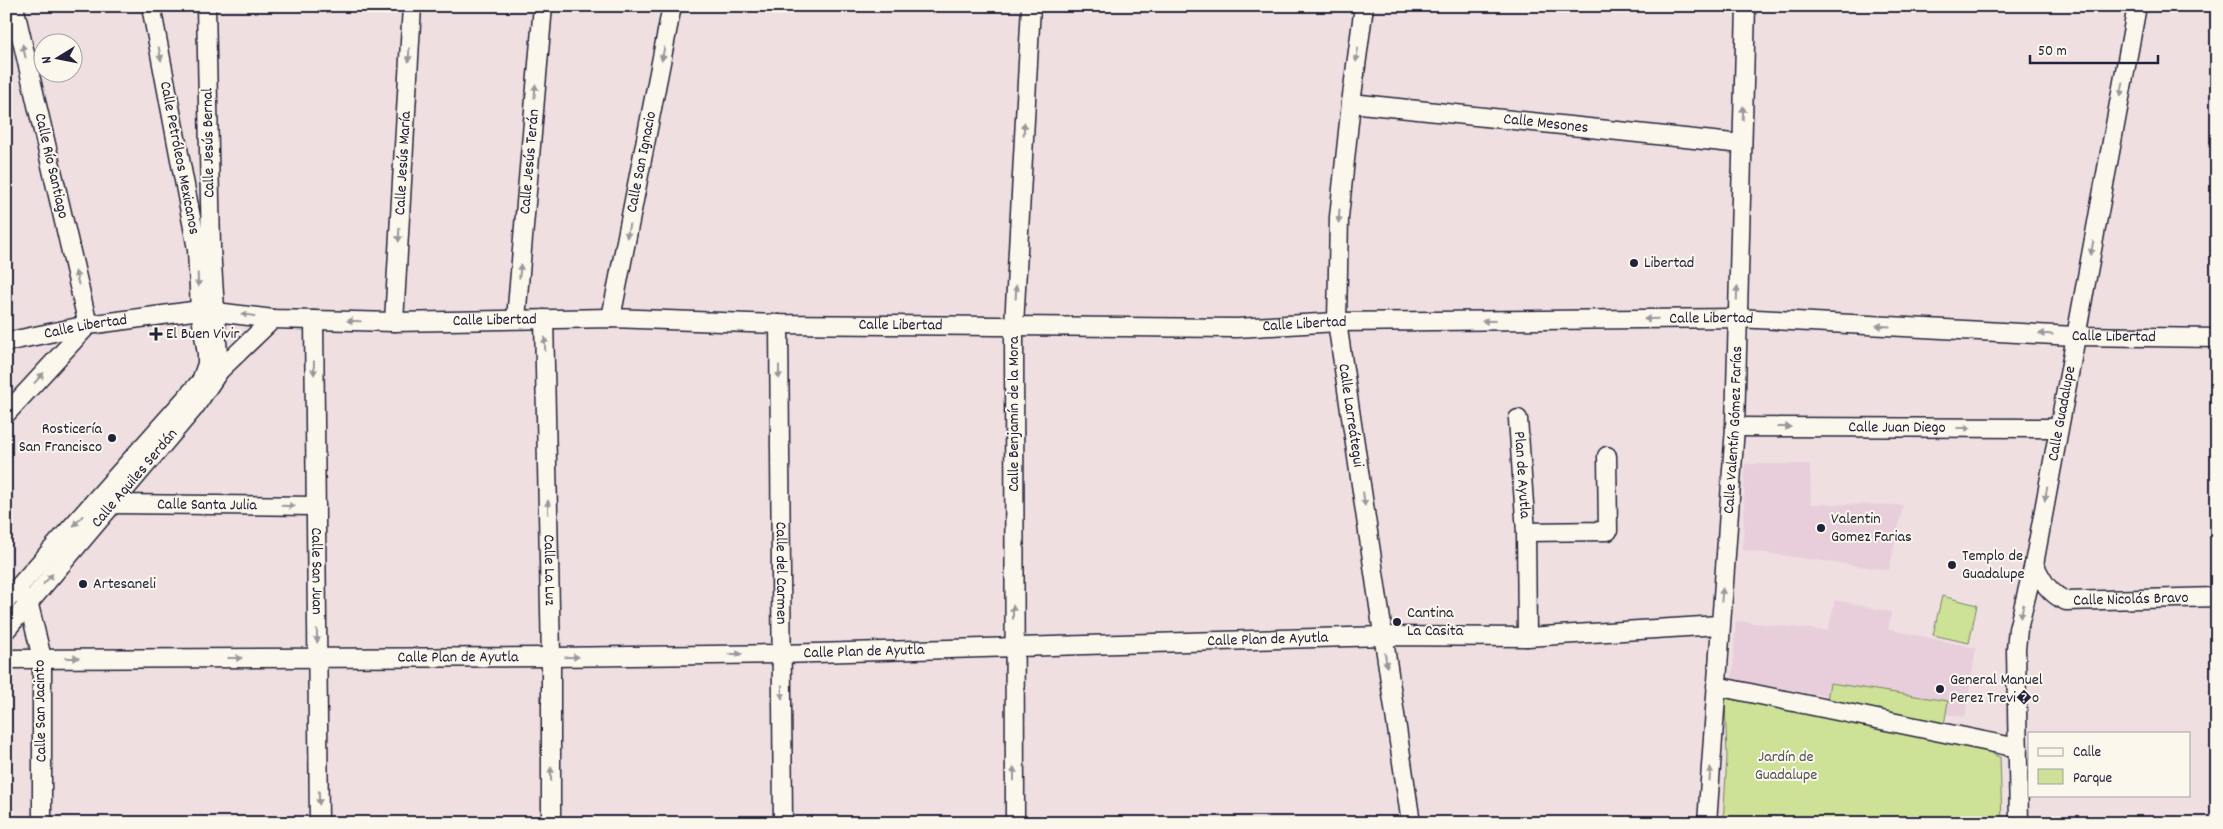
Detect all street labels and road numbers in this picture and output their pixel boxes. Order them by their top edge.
street label: Calle Petróleos Mexicanos [153,79,205,237]
street label: Calle Jesús Bernal [197,88,221,198]
street label: Calle Jesús Terán [514,108,546,215]
street label: Calle Mesones [1502,108,1590,139]
street label: Calle San Ignacio [620,109,663,215]
street label: Calle Jesús María [389,110,418,216]
street label: Calle Río Santiago [28,111,74,221]
street label: Calle Libertad [1669,306,1754,330]
street label: Calle Libertad [42,308,128,345]
street label: Calle Libertad [452,308,537,332]
street label: Calle Libertad [1262,310,1346,338]
street label: Calle Libertad [858,313,943,337]
street label: Calle Libertad [2072,324,2156,349]
street label: Calle Benjamín de la Mora [1003,336,1026,492]
street label: Calle Valentín Gómez Farías [1717,345,1749,515]
street label: Calle Larreátegui [1332,362,1370,469]
street label: Calle Guadalupe [2042,364,2082,463]
street label: Calle Juan Diego [1848,416,1946,439]
street label: Calle Aquiles Serdán [86,423,183,533]
street label: Plan de Ayutla [1507,431,1537,520]
street label: Calle Santa Julia [157,493,257,517]
street label: Calle del Carmen [769,522,793,624]
street label: Calle San Juan [305,527,328,615]
street label: Calle La Luz [537,534,561,606]
street label: Calle Nicolás Bravo [2073,586,2189,612]
street label: Calle Plan de Ayutla [1207,626,1329,653]
street label: Calle Plan de Ayutla [803,638,925,665]
street label: Calle Plan de Ayutla [397,646,519,669]
street label: Calle San Jacinto [29,660,53,762]

